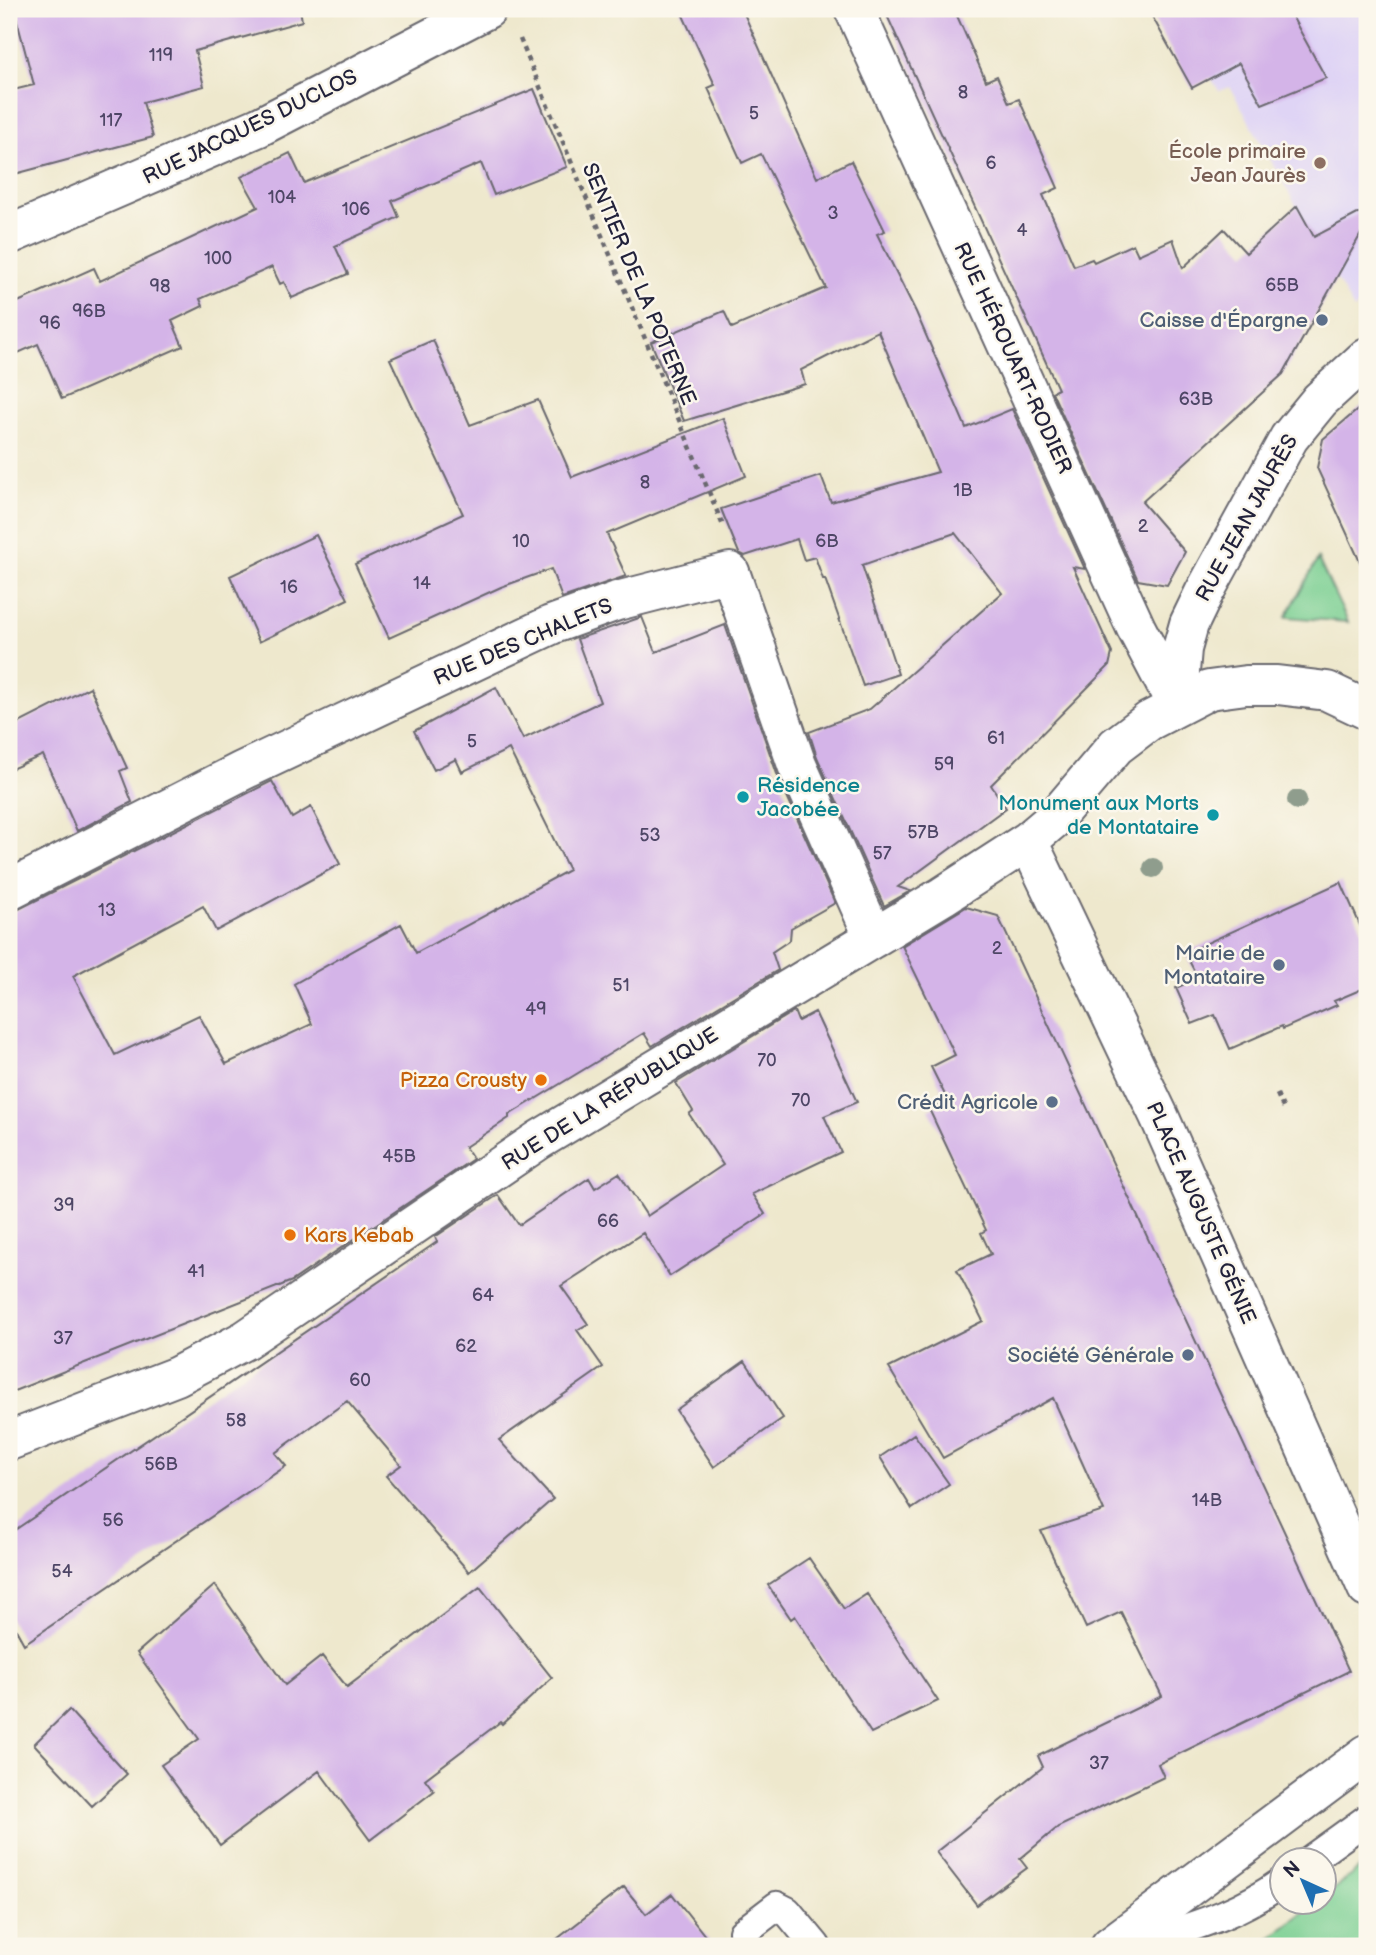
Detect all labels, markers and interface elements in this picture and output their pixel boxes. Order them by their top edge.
house number: 119 [149,45,173,66]
street label: RUE JACQUES DUCLOS [139,64,361,190]
house number: 8 [958,82,968,103]
house number: 5 [749,103,759,124]
house number: 117 [100,110,123,131]
place label: École primaire Jean Jaurès [1168,139,1306,188]
house number: 6 [986,153,997,174]
marker: École primaire Jean Jaurès [1312,155,1328,171]
street label: SENTIER DE LA POTERNE [577,159,701,409]
house number: 104 [268,187,296,208]
house number: 106 [342,199,370,220]
house number: 3 [827,203,839,224]
house number: 4 [1017,220,1028,241]
street label: RUE HÉROUART-RODIER [948,238,1078,478]
house number: 100 [204,248,232,269]
house number: 65B [1265,275,1299,296]
house number: 98 [150,276,170,297]
house number: 96B [72,301,106,322]
place label: Caisse d'Épargne [1140,308,1308,333]
marker: Caisse d'Épargne [1314,312,1330,328]
house number: 96 [39,313,61,334]
house number: 63B [1179,389,1213,410]
street label: RUE JEAN JAURÈS [1191,430,1303,606]
house number: 8 [640,472,650,493]
house number: 1B [953,480,973,501]
house number: 2 [1138,516,1149,537]
house number: 10 [512,531,530,552]
house number: 6B [815,531,839,552]
house number: 14 [413,573,431,594]
house number: 16 [280,577,298,598]
street label: RUE DES CHALETS [430,593,616,691]
house number: 61 [987,728,1005,749]
house number: 5 [467,731,477,752]
house number: 59 [934,754,954,775]
place label: Résidence Jacobée [757,773,860,822]
marker: Résidence Jacobée [735,789,751,805]
place label: Monument aux Morts de Montataire [998,791,1199,840]
marker: Monument aux Morts de Montataire [1205,807,1221,823]
house number: 57B [907,822,939,843]
house number: 53 [639,825,661,846]
house number: 57 [872,843,892,864]
house number: 13 [98,900,116,921]
house number: 2 [992,938,1003,959]
place label: Mairie de Montataire [1163,941,1265,990]
marker: Mairie de Montataire [1271,957,1287,973]
house number: 51 [612,975,630,996]
house number: 49 [525,999,547,1020]
street label: RUE DE LA RÉPUBLIQUE [497,1022,723,1176]
house number: 70 [757,1050,777,1071]
place label: Pizza Crousty [400,1068,528,1093]
marker: Pizza Crousty [533,1072,549,1088]
house number: 70 [791,1090,811,1111]
place label: Crédit Agricole [897,1090,1038,1115]
marker: Crédit Agricole [1044,1094,1060,1110]
street label: PLACE AUGUSTE GÉNIE [1141,1098,1261,1328]
house number: 45B [382,1146,416,1167]
house number: 39 [53,1195,75,1216]
house number: 66 [597,1211,619,1232]
place label: Kars Kebab [304,1223,414,1248]
marker: Kars Kebab [282,1227,298,1243]
house number: 41 [187,1261,205,1282]
house number: 64 [472,1285,494,1306]
house number: 37 [53,1328,73,1349]
house number: 62 [455,1336,477,1357]
place label: Société Générale [1008,1343,1174,1368]
marker: Société Générale [1180,1347,1196,1363]
house number: 60 [349,1370,371,1391]
house number: 58 [226,1410,246,1431]
house number: 56B [144,1454,178,1475]
house number: 14B [1192,1490,1222,1511]
house number: 56 [102,1510,124,1531]
house number: 54 [51,1561,73,1582]
house number: 37 [1089,1753,1109,1774]
north arrow [1268,1846,1338,1916]
text: N [1279,1857,1305,1883]

